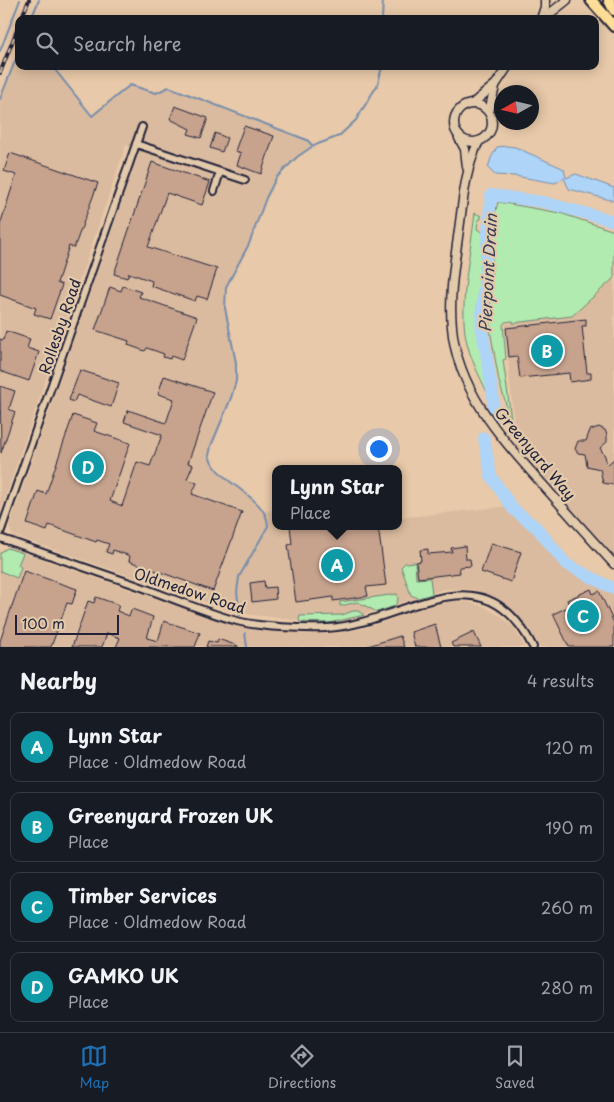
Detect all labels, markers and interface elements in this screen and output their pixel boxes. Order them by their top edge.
search box [15,15,599,70]
icon: search [33,29,61,57]
text: Search here [73,29,182,57]
north arrow [494,85,539,130]
water label: Pierpoint Drain [472,212,502,333]
street label: Rollesby Road [32,275,86,377]
pin: B [531,332,563,370]
street label: Greenyard Way [490,401,582,505]
your location [366,436,392,462]
pin: D [72,448,104,486]
popup [272,465,402,530]
text: Lynn Star [290,472,384,500]
text: Place [290,500,331,524]
pin: A [321,546,353,584]
street label: Oldmedow Road [131,561,249,619]
pin: C [567,597,599,635]
scale bar [15,612,119,635]
text: 100 m [22,613,65,634]
text: Nearby [20,664,97,696]
text: 4 results [527,668,594,692]
text: Lynn Star [68,721,162,749]
text: A [31,735,43,759]
text: 120 m [546,735,593,759]
text: Place · Oldmedow Road [68,749,246,773]
text: Greenyard Frozen UK [68,801,273,829]
text: B [32,815,42,839]
text: 190 m [545,815,593,839]
text: Place [68,829,109,853]
text: Timber Services [68,881,217,909]
text: C [31,895,43,919]
text: 260 m [541,895,593,919]
text: Place · Oldmedow Road [68,909,246,933]
text: GAMKO UK [68,961,179,989]
text: D [31,975,43,999]
text: 280 m [541,975,593,999]
text: Place [68,989,109,1013]
tab: Map [79,1042,109,1093]
tab: Directions [268,1042,336,1093]
tab: Saved [495,1042,535,1093]

